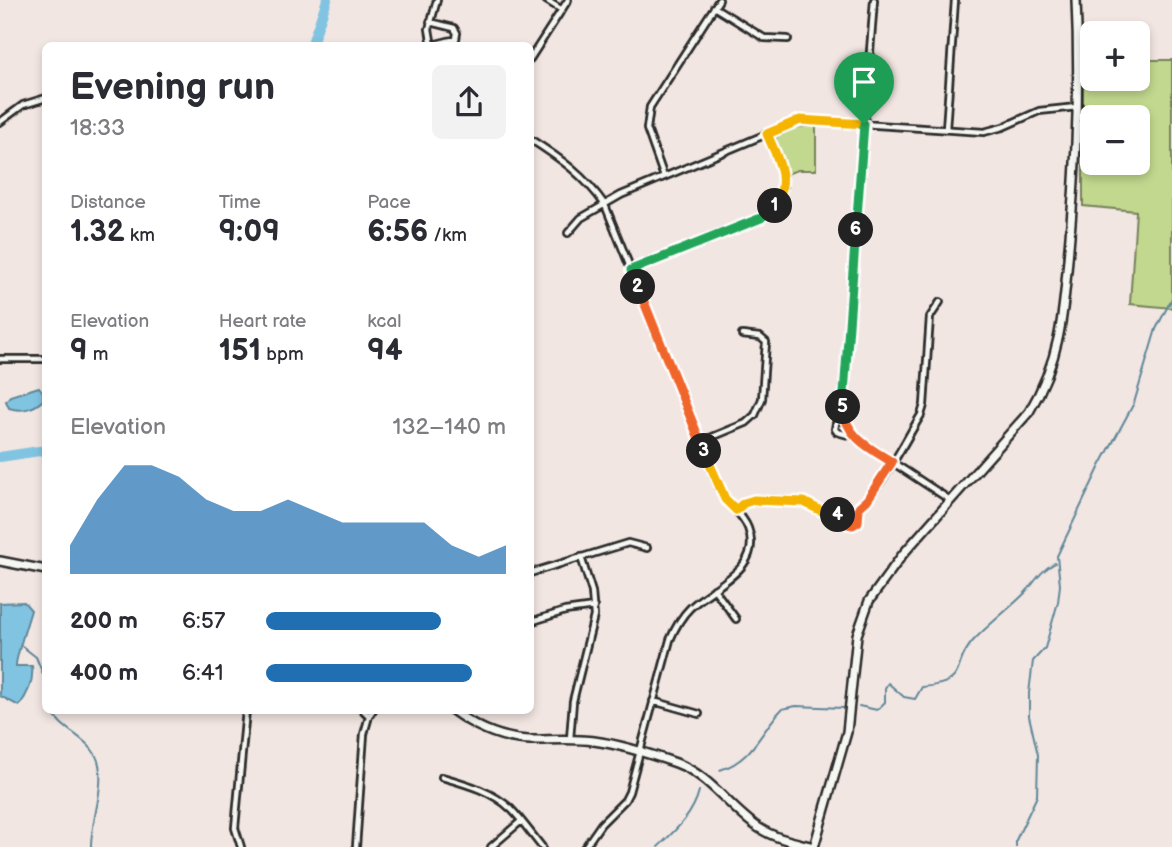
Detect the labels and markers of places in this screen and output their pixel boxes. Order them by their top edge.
pin [834,52,894,124]
pin: 1 [758,188,792,224]
pin: 6 [838,212,874,247]
pin: 2 [620,270,656,304]
pin: 5 [826,390,860,424]
pin: 3 [686,434,722,468]
pin: 4 [820,498,856,532]

